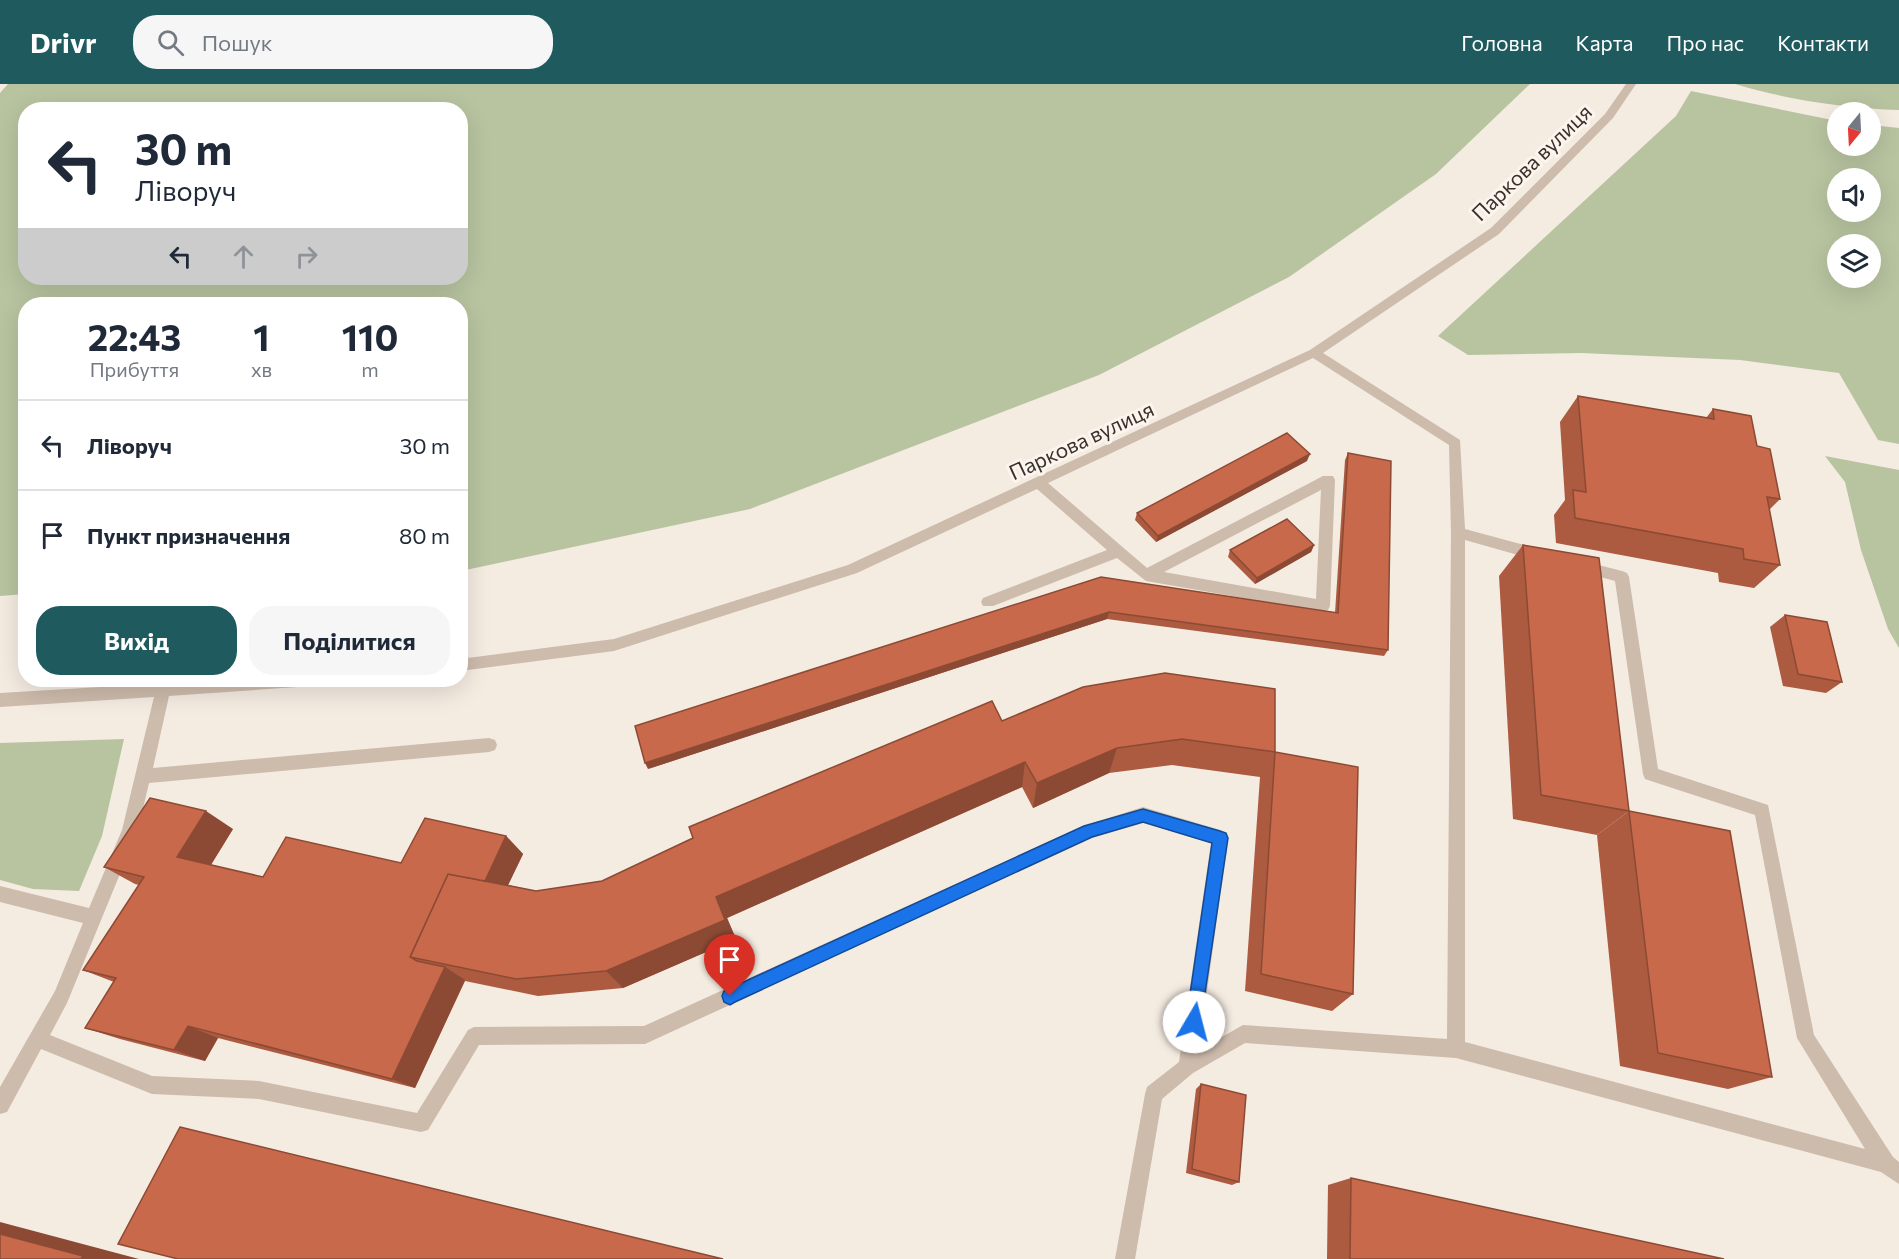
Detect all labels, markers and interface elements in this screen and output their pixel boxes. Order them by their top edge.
search box [133,15,553,69]
text: Drivr [30,25,97,59]
icon: search [154,26,187,59]
text: Пошук [202,29,273,56]
text: Головна [1461,30,1543,55]
text: Карта [1576,30,1633,55]
text: Про нас [1666,30,1744,55]
text: Контакти [1777,30,1869,55]
street label: Паркова вулиця [1466,99,1596,225]
north arrow [1827,102,1881,156]
map controls [1827,102,1881,288]
text: 30 m [135,122,232,174]
icon: left [36,126,114,204]
button: sound [1827,168,1881,222]
text: Ліворуч [135,174,236,207]
button: layers [1827,234,1881,288]
icon: left [164,240,197,273]
icon: ahead [227,240,260,273]
icon: right [290,240,323,273]
text: 22:43 [88,314,181,358]
text: 1 [253,314,270,358]
text: 110 [342,314,398,358]
text: Прибуття [90,357,179,381]
text: хв [251,357,272,381]
text: m [361,357,379,381]
street label: Паркова вулиця [1005,396,1157,484]
icon: left [36,429,69,462]
text: Ліворуч [87,432,172,459]
text: 30 m [400,432,450,459]
icon: arrive [36,519,69,552]
text: Пункт призначення [87,522,290,549]
text: 80 m [399,522,450,549]
button: Вихід [36,606,237,675]
button: Поділитися [249,606,450,675]
pin [704,934,755,996]
icon: arrive [713,943,746,976]
position arrow [1162,990,1226,1054]

